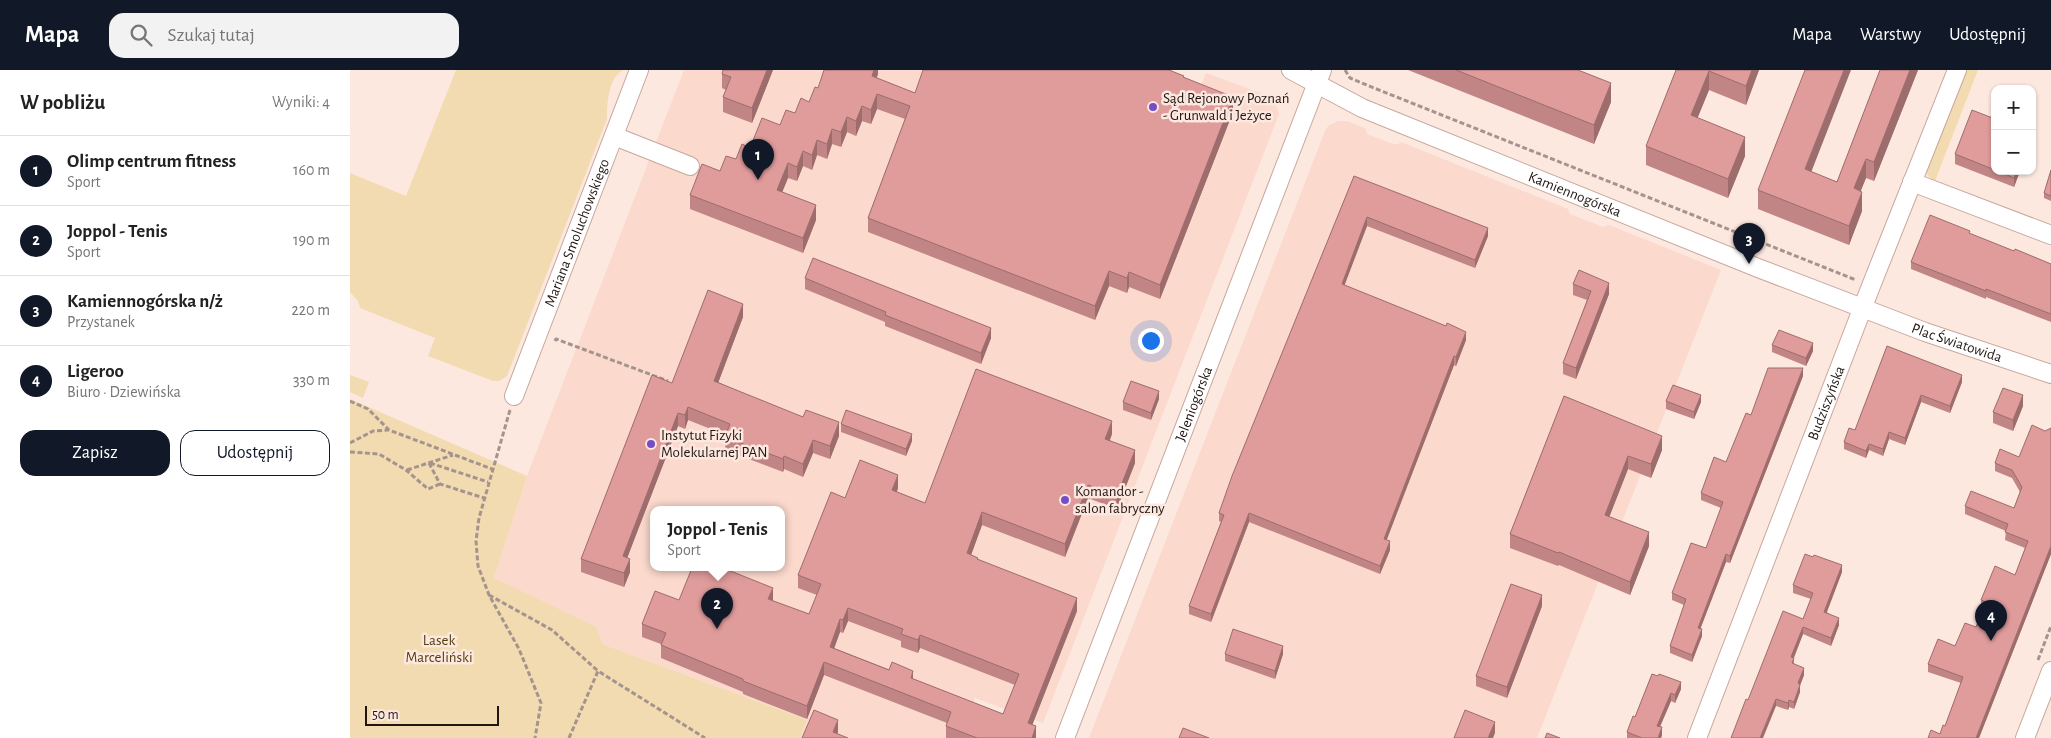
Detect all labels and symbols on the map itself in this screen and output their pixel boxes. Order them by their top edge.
place label: Sąd Rejonowy Poznań - Grunwald i Jeżyce [1163,91,1289,123]
marker: Sąd Rejonowy Poznań - Grunwald i Jeżyce [1147,101,1159,113]
pin: 1 [742,139,774,180]
street label: Mariana Smoluchowskiego [542,157,612,309]
street label: Kamiennogórska [1526,169,1623,219]
pin: 3 [1733,223,1765,264]
street label: Plac Światowida [1910,320,2004,365]
your location [1138,328,1164,354]
street label: Jeleniogórska [1172,364,1215,443]
street label: Budziszyńska [1805,364,1847,442]
place label: Instytut Fizyki Molekularnej PAN [661,428,767,460]
marker: Instytut Fizyki Molekularnej PAN [645,438,657,450]
place label: Komandor - salon fabryczny [1075,484,1165,516]
marker: Komandor - salon fabryczny [1059,494,1071,506]
pin: 2 [701,588,733,629]
pin: 4 [1975,600,2007,641]
park label: Lasek Marceliński [405,633,473,665]
scale bar [365,703,499,726]

